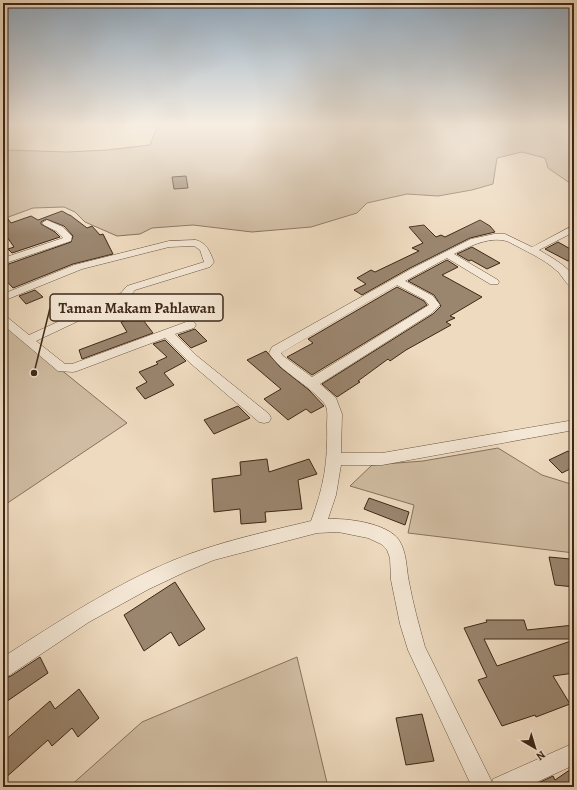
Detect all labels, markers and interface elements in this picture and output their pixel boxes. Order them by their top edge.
callout: Taman Makam Pahlawan [50,294,223,321]
text: Taman Makam Pahlawan [59,298,216,318]
north arrow [515,728,555,768]
text: N [533,747,549,764]

